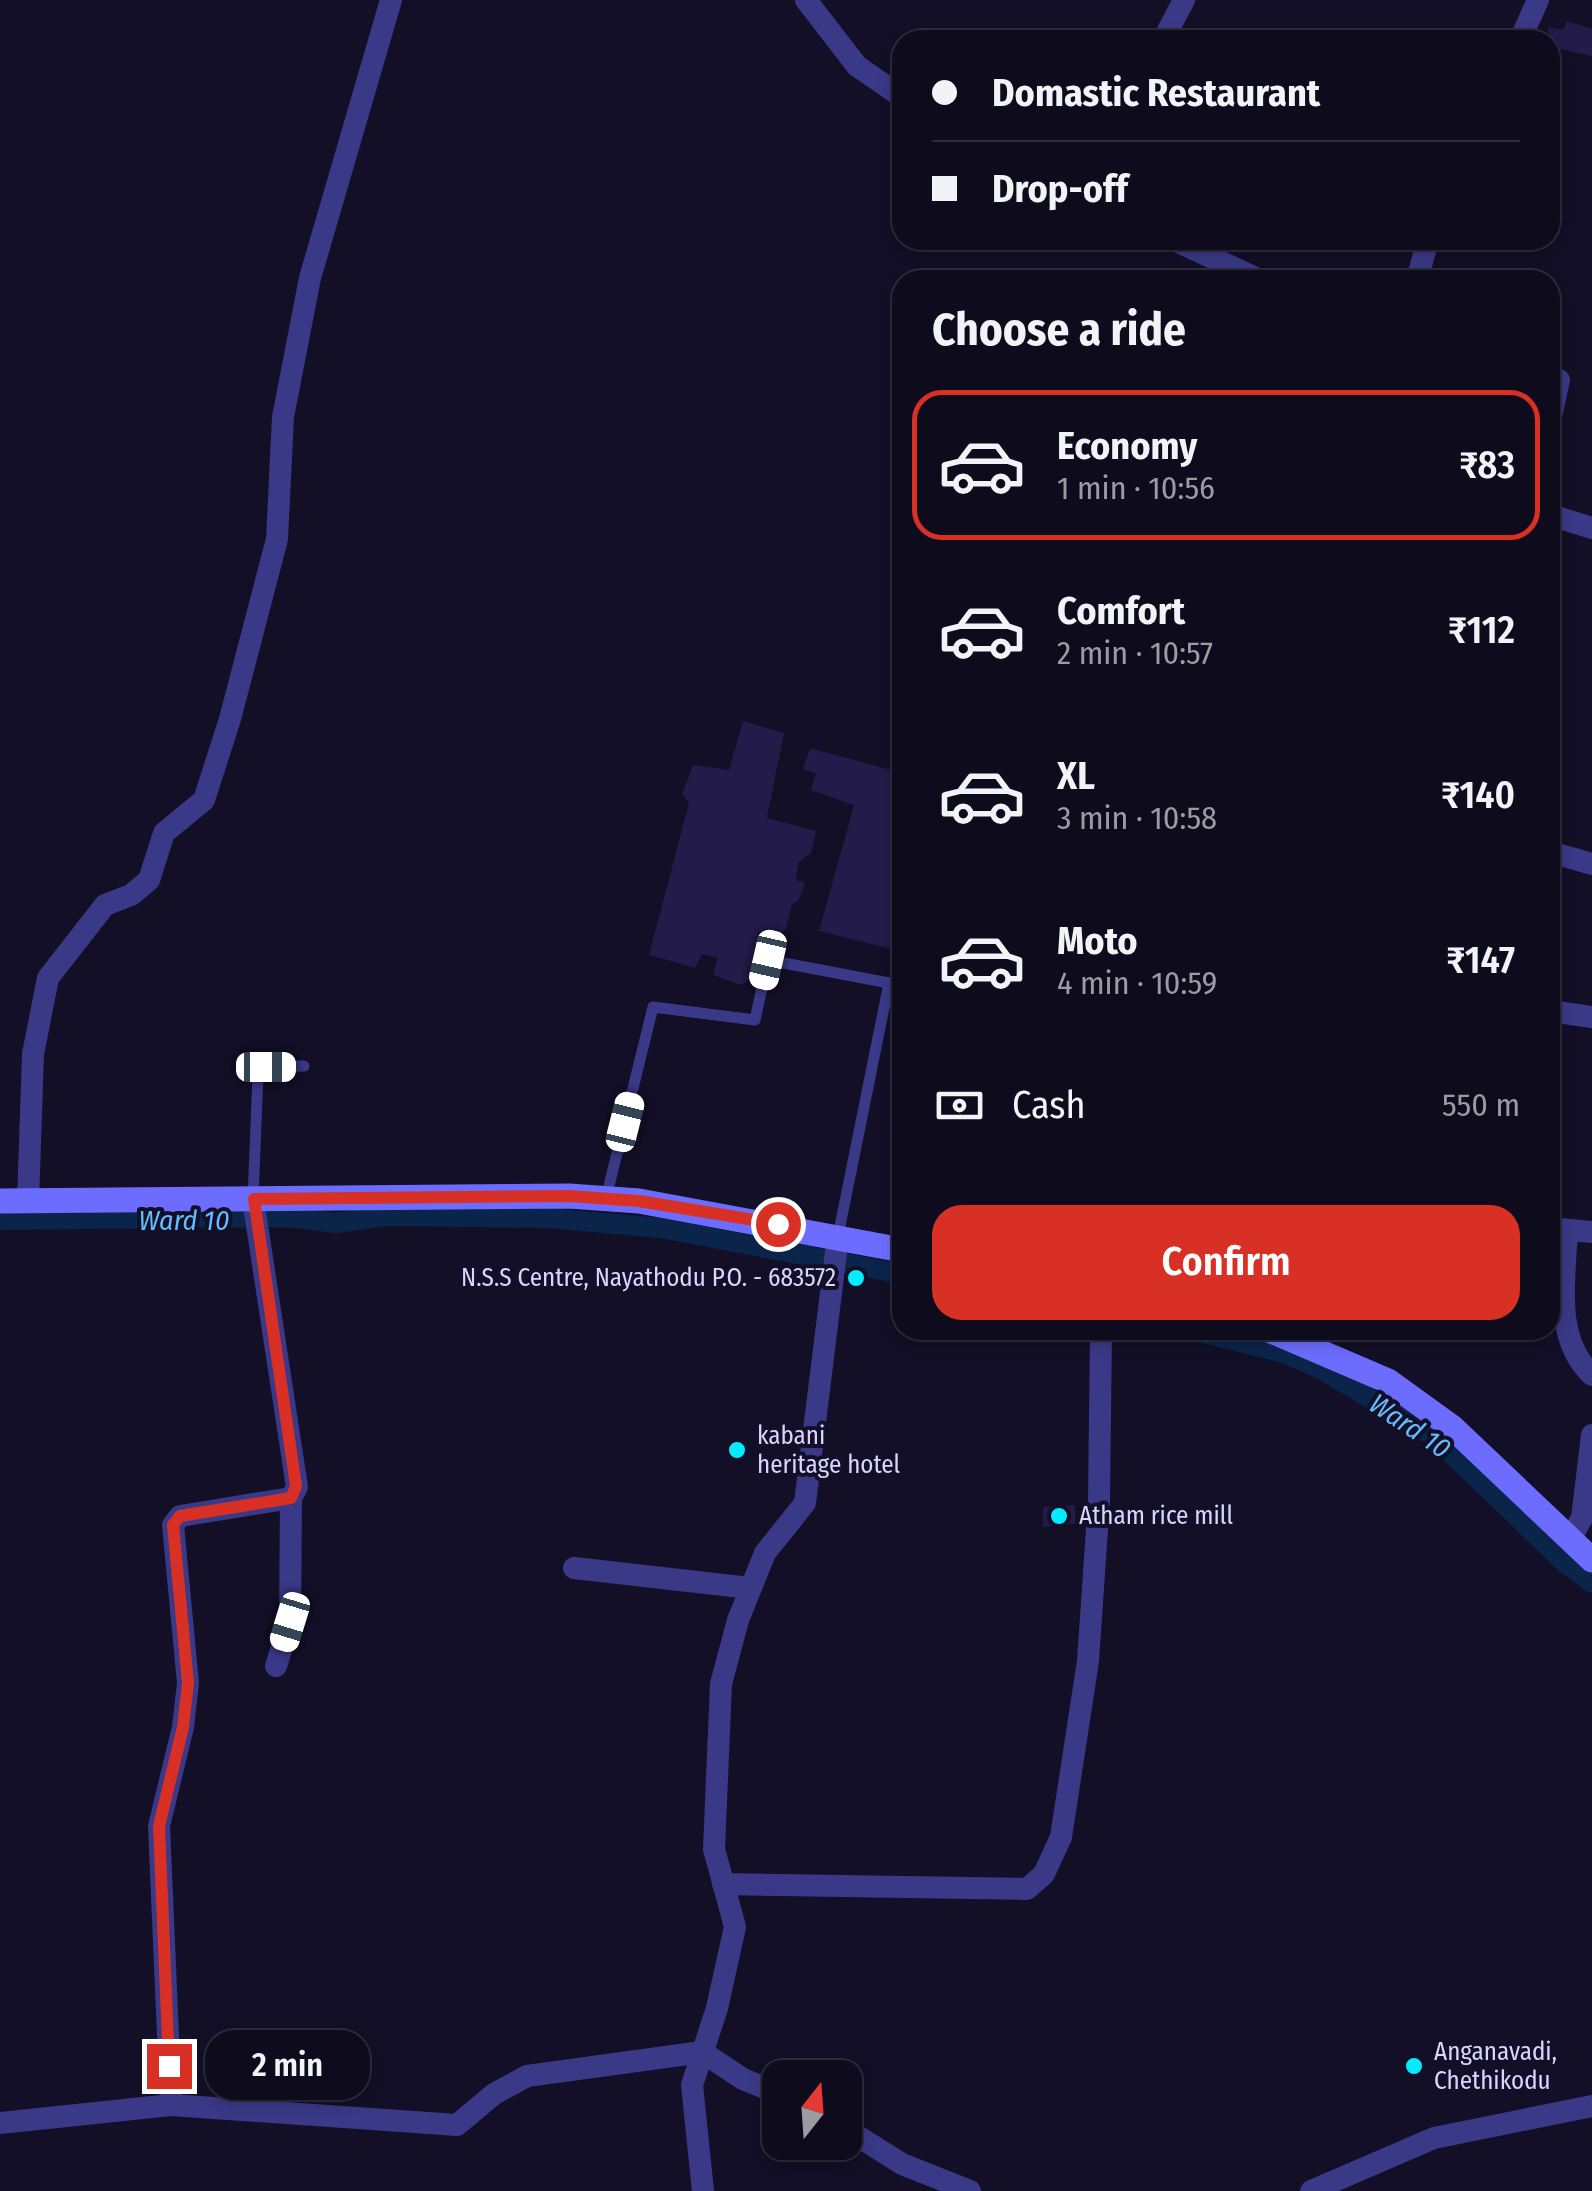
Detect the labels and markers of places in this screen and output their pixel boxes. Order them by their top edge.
place label: N.S.S Centre, Nayathodu P.O. - 683572 [461,1263,836,1293]
marker: N.S.S Centre, Nayathodu P.O. - 683572 [845,1267,867,1289]
place label: kabani heritage hotel [757,1421,901,1480]
marker: kabani heritage hotel [726,1439,748,1461]
place label: Atham rice mill [1079,1501,1233,1531]
marker: Atham rice mill [1048,1505,1070,1527]
place label: Anganavadi, Chethikodu [1434,2037,1557,2096]
marker: Anganavadi, Chethikodu [1403,2055,1425,2077]

